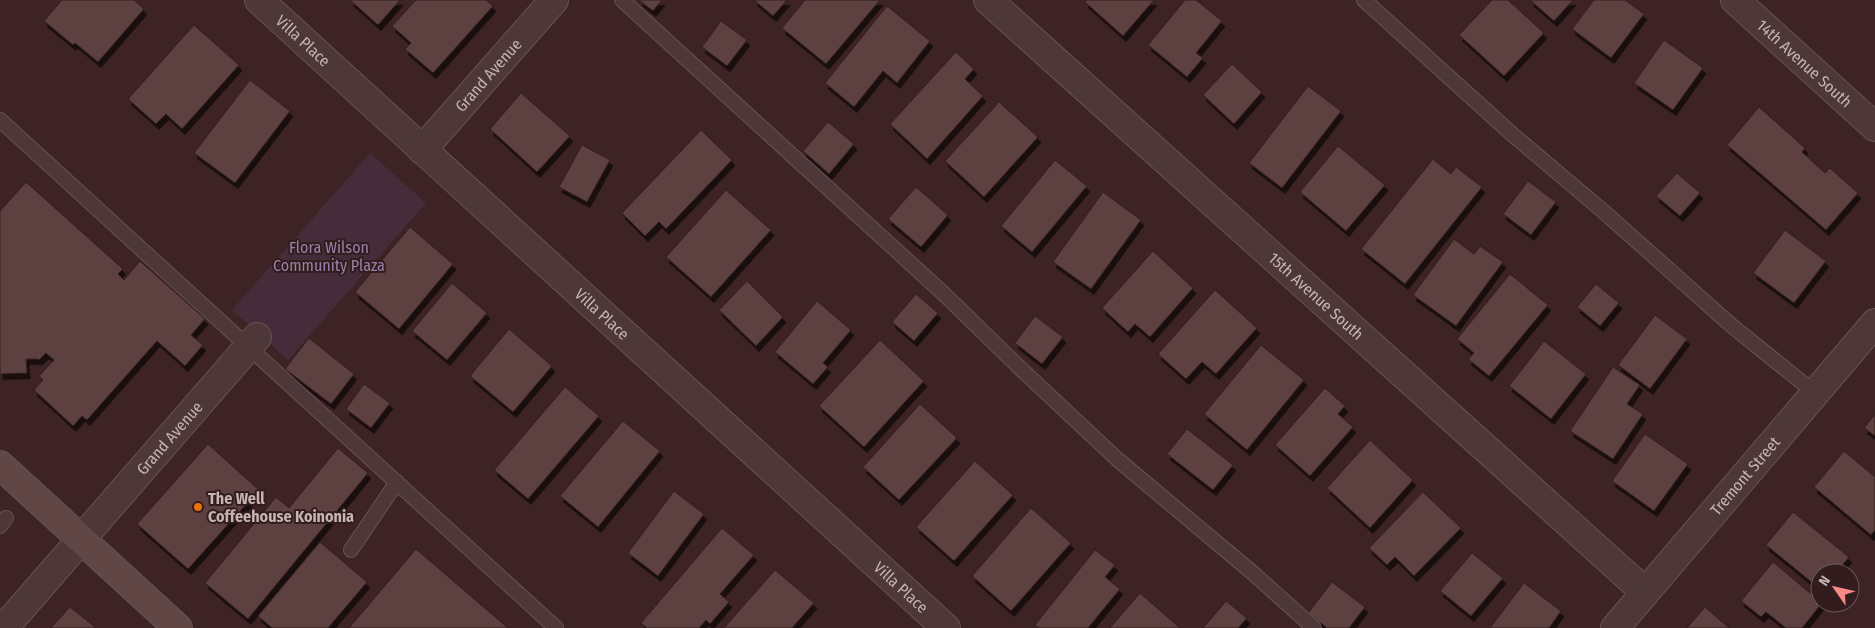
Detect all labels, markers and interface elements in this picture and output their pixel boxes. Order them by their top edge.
street label: Villa Place [272,11,334,70]
street label: 14th Avenue South [1753,15,1856,111]
street label: Grand Avenue [451,34,525,115]
park label: Flora Wilson Community Plaza [273,238,385,275]
street label: 15th Avenue South [1265,248,1368,344]
street label: Villa Place [571,284,633,343]
street label: Grand Avenue [132,397,206,478]
street label: Tremont Street [1706,432,1784,519]
place label: The Well Coffeehouse Koinonia [208,489,354,526]
marker: The Well Coffeehouse Koinonia [192,501,204,513]
street label: Villa Place [870,557,932,617]
north arrow [1810,563,1860,613]
text: N [1815,573,1834,589]

